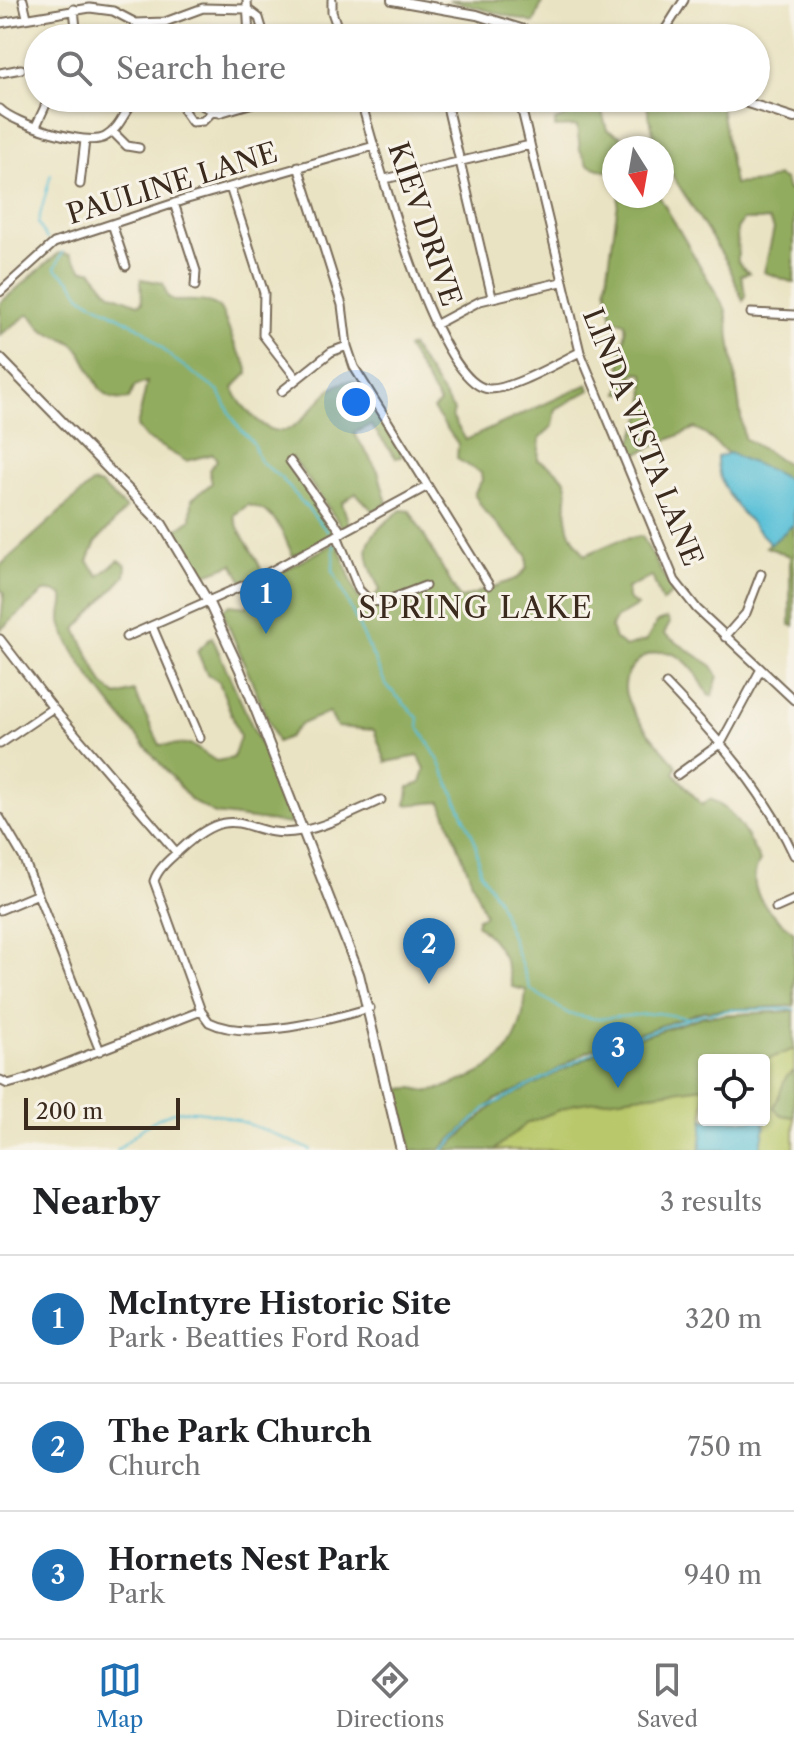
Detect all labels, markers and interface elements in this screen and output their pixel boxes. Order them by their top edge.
search box [24,24,770,112]
icon: search [52,46,96,90]
text: Search here [116,50,286,87]
street label: PAULINE LANE [63,135,281,231]
north arrow [602,136,674,208]
street label: KIEV DRIVE [381,138,469,310]
street label: LINDA VISTA LANE [576,303,710,571]
your location [336,382,376,422]
pin: 1 [240,568,292,634]
district label: SPRING LAKE [358,589,594,626]
pin: 2 [403,918,455,984]
pin: 3 [592,1022,644,1088]
map controls [698,1054,770,1126]
button: locate [698,1054,770,1126]
scale bar [24,1094,180,1130]
text: 200 m [36,1098,103,1125]
text: Nearby [32,1181,160,1223]
text: 3 results [660,1186,762,1218]
text: McIntyre Historic Site [108,1285,451,1322]
text: 1 [52,1303,64,1335]
text: 320 m [685,1303,762,1335]
text: Park · Beatties Ford Road [108,1322,420,1354]
text: The Park Church [108,1413,372,1450]
text: 2 [50,1431,66,1463]
text: 750 m [687,1431,762,1463]
text: Church [108,1450,201,1482]
text: Hornets Nest Park [108,1541,389,1578]
text: 3 [51,1559,65,1591]
text: 940 m [684,1559,762,1591]
text: Park [108,1578,165,1610]
tab: Map [96,1658,143,1733]
tab: Directions [336,1658,444,1733]
tab: Saved [637,1658,698,1733]

